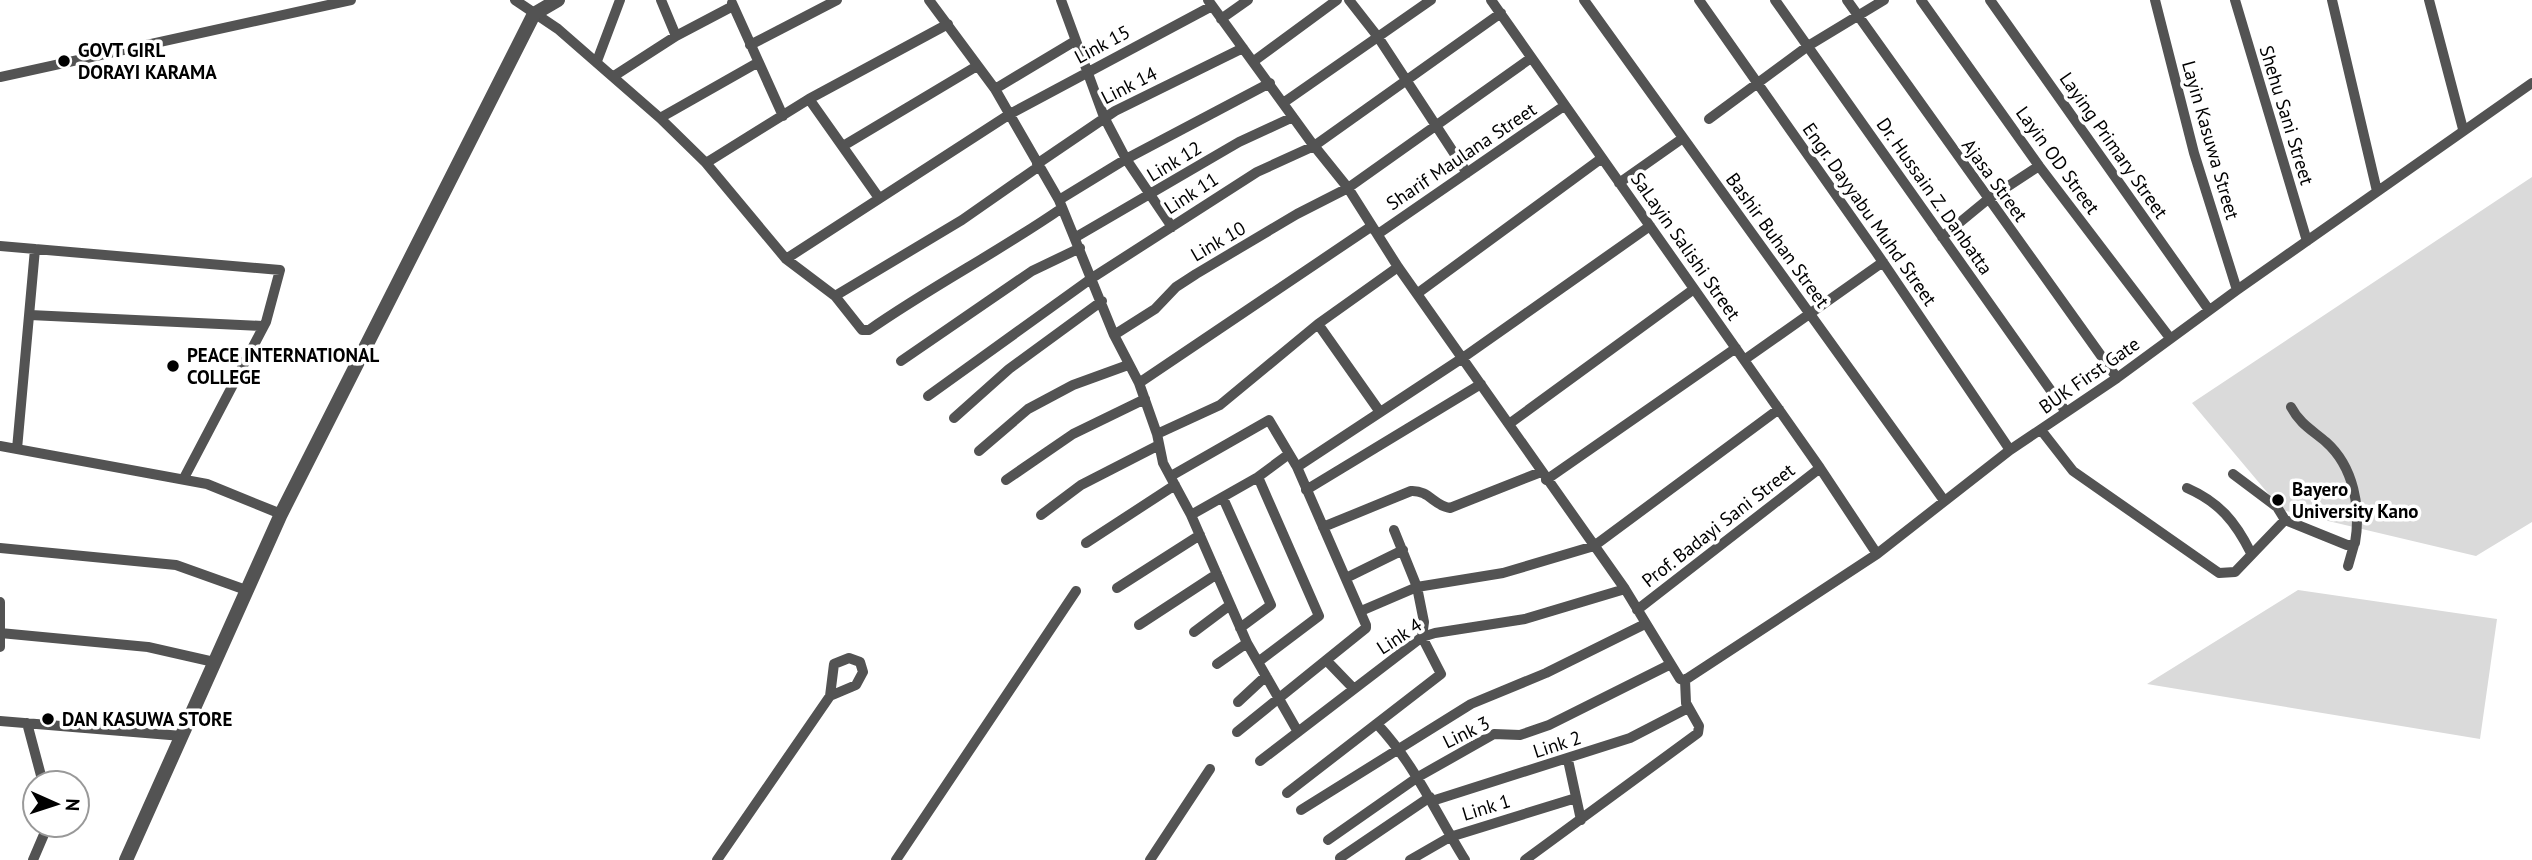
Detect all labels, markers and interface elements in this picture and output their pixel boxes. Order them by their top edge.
street label: Link 15 [1070,19,1134,69]
place label: GOVT GIRL DORAYI KARAMA [78,38,217,84]
street label: Shehu Sani Street [2254,42,2320,188]
marker: GOVT GIRL DORAYI KARAMA [56,53,72,69]
street label: Layin Kasuwa Street [2177,58,2245,223]
street label: Link 14 [1097,61,1161,109]
street label: Laying Primary Street [2055,67,2174,223]
street label: Sharif Maulana Street [1381,97,1541,215]
street label: Layin OD Street [2011,101,2105,219]
street label: Dr. Hussain Z. Danbatta [1872,113,1998,279]
street label: Engr. Dayyabu Muhd Street [1798,118,1943,311]
street label: Ajasa Street [1957,134,2033,227]
street label: Link 12 [1142,135,1206,187]
street label: Link 11 [1159,167,1223,219]
street label: SaLayin Salishi Street [1626,167,1746,325]
street label: Bashir Buhan Street [1721,168,1835,313]
street label: Link 10 [1186,216,1250,266]
street label: BUK First Gate [2034,331,2144,419]
place label: PEACE INTERNATIONAL COLLEGE [187,343,379,389]
marker: PEACE INTERNATIONAL COLLEGE [165,358,181,374]
street label: Prof. Badayi Sani Street [1637,458,1800,592]
place label: Bayero University Kano [2292,477,2419,523]
marker: Bayero University Kano [2270,492,2286,508]
street label: Link 4 [1372,613,1426,659]
place label: DAN KASUWA STORE [62,707,233,731]
street label: Link 3 [1439,710,1493,754]
marker: DAN KASUWA STORE [40,711,56,727]
street label: Link 2 [1530,725,1584,763]
north arrow [21,769,91,839]
street label: Link 1 [1459,788,1513,826]
text: N [61,798,85,812]

